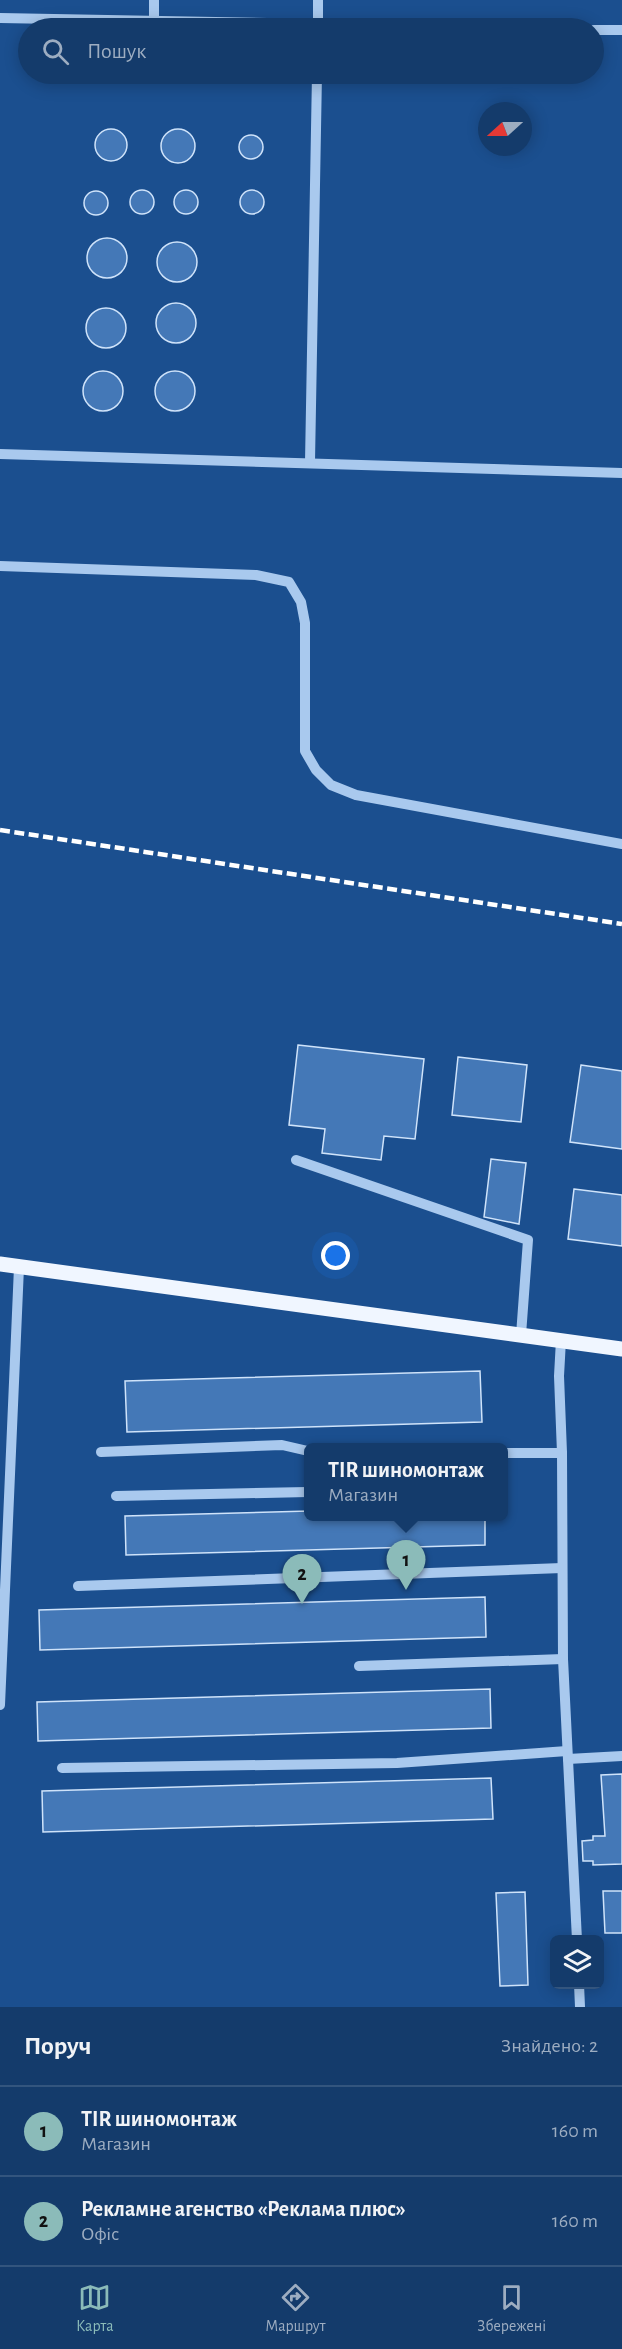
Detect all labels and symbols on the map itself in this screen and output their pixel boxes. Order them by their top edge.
north arrow [478,102,532,156]
your location [321,1241,350,1270]
pin: 1 [386,1540,426,1590]
pin: 2 [282,1554,322,1604]

